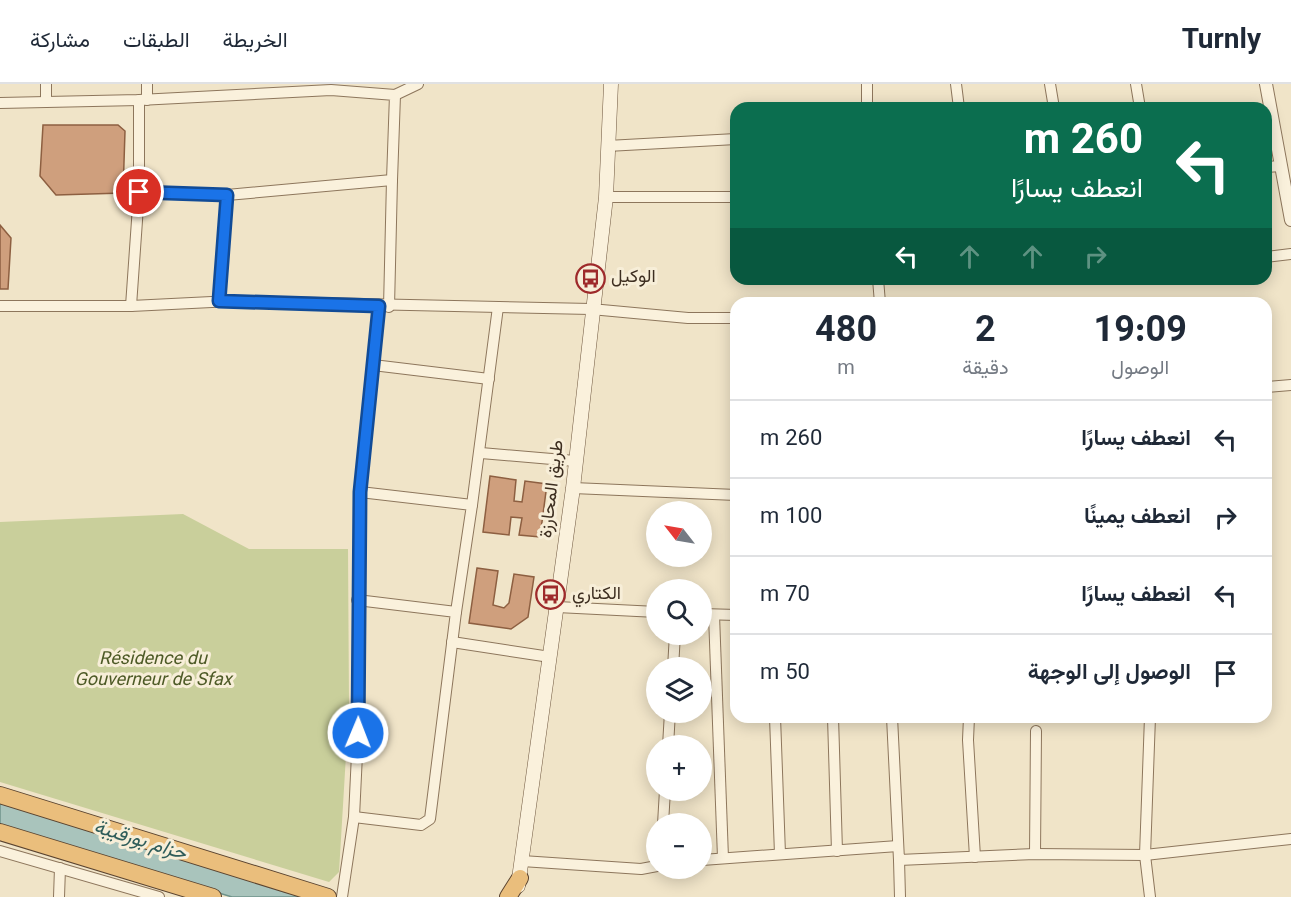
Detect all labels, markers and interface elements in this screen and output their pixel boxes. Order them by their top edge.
text: Turnly [1182,19,1261,63]
text: مشاركة [30,25,90,58]
text: الطبقات [123,25,190,58]
text: الخريطة [223,25,288,58]
text: 260 m [1024,110,1143,176]
icon: left [1164,126,1242,204]
pin [113,166,164,217]
text: انعطف يسارًا [1011,169,1143,212]
icon: arrive [122,175,155,208]
icon: left [890,240,923,273]
icon: ahead [953,240,986,273]
icon: ahead [1016,240,1049,273]
icon: right [1079,240,1112,273]
bus stop icon: الوكيل [574,262,606,294]
place label: الوكيل [611,264,656,292]
text: 480 [815,304,877,360]
text: 2 [975,304,996,360]
text: 19:09 [1094,304,1187,360]
text: m [837,353,855,385]
text: دقيقة [962,353,1008,385]
text: الوصول [1111,353,1169,385]
text: 260 m [760,422,822,457]
text: انعطف يسارًا [1081,422,1191,457]
icon: left [1209,423,1242,456]
street label: طريق المحارزة [533,438,573,540]
text: 100 m [760,500,822,535]
text: انعطف يمينًا [1084,500,1191,535]
north arrow [646,501,712,567]
map controls [646,501,712,879]
icon: right [1209,501,1242,534]
text: 70 m [760,578,810,613]
text: انعطف يسارًا [1081,578,1191,613]
bus stop icon: الكتاري [535,579,567,611]
button: search [646,579,712,645]
icon: left [1209,579,1242,612]
place label: الكتاري [572,581,621,609]
park label: Résidence du Gouverneur de Sfax [74,646,234,695]
text: 50 m [760,656,810,691]
text: الوصول إلى الوجهة [1028,656,1191,691]
button: layers [646,657,712,723]
icon: arrive [1209,657,1242,690]
position arrow [326,701,390,765]
button: + [646,735,712,801]
water label: حزام بورقيبة [90,812,191,870]
button: − [646,813,712,879]

